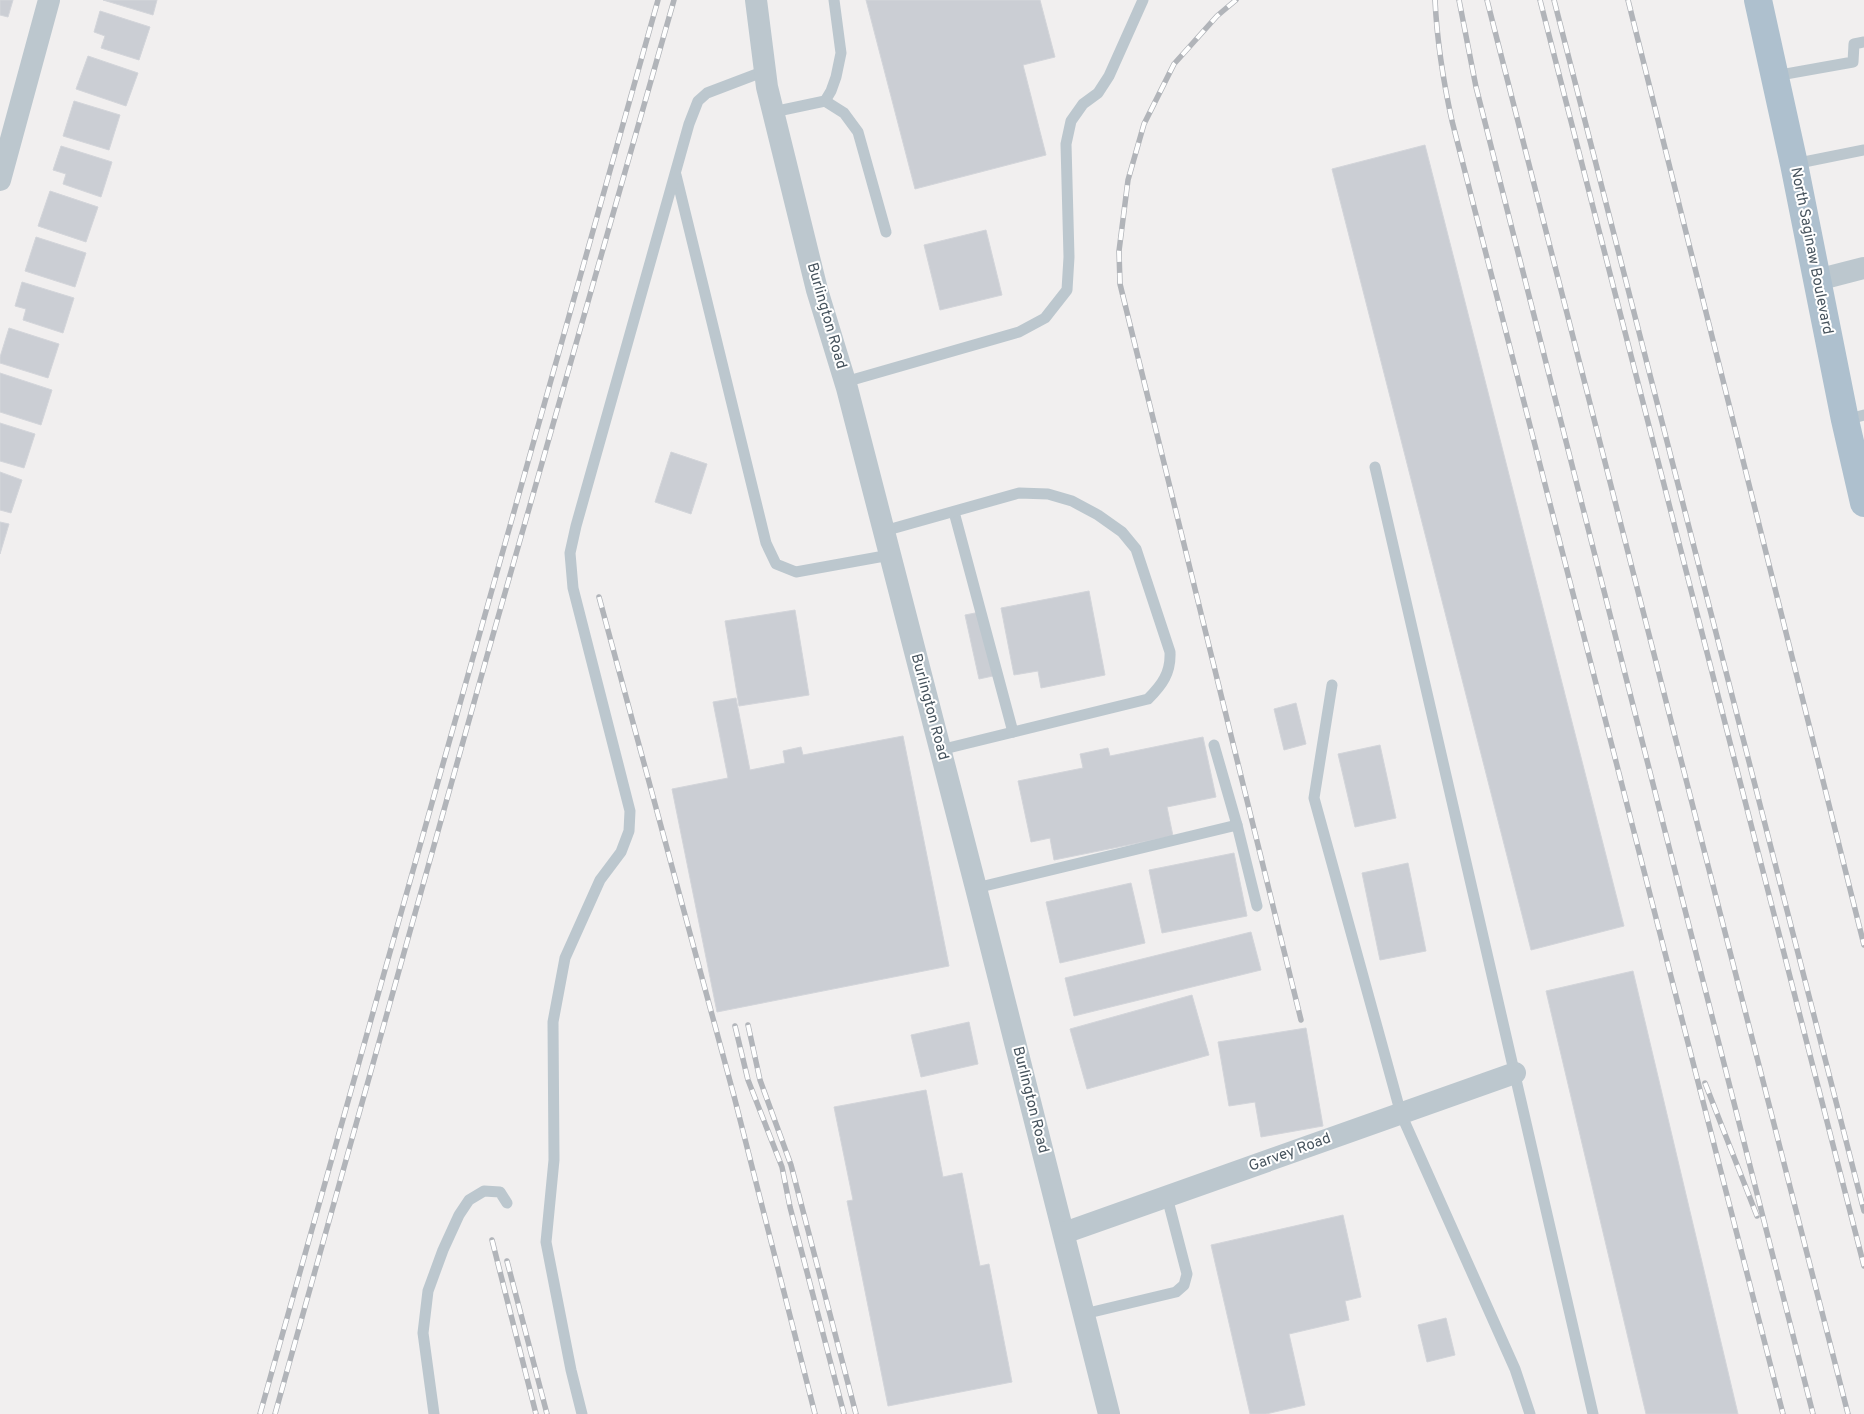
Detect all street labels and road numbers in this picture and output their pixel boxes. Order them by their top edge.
street label: North Saginaw Boulevard [1785,166,1837,336]
street label: Burlington Road [802,261,850,371]
street label: Burlington Road [906,652,952,762]
street label: Burlington Road [1008,1045,1052,1155]
street label: Garvey Road [1246,1129,1334,1177]

